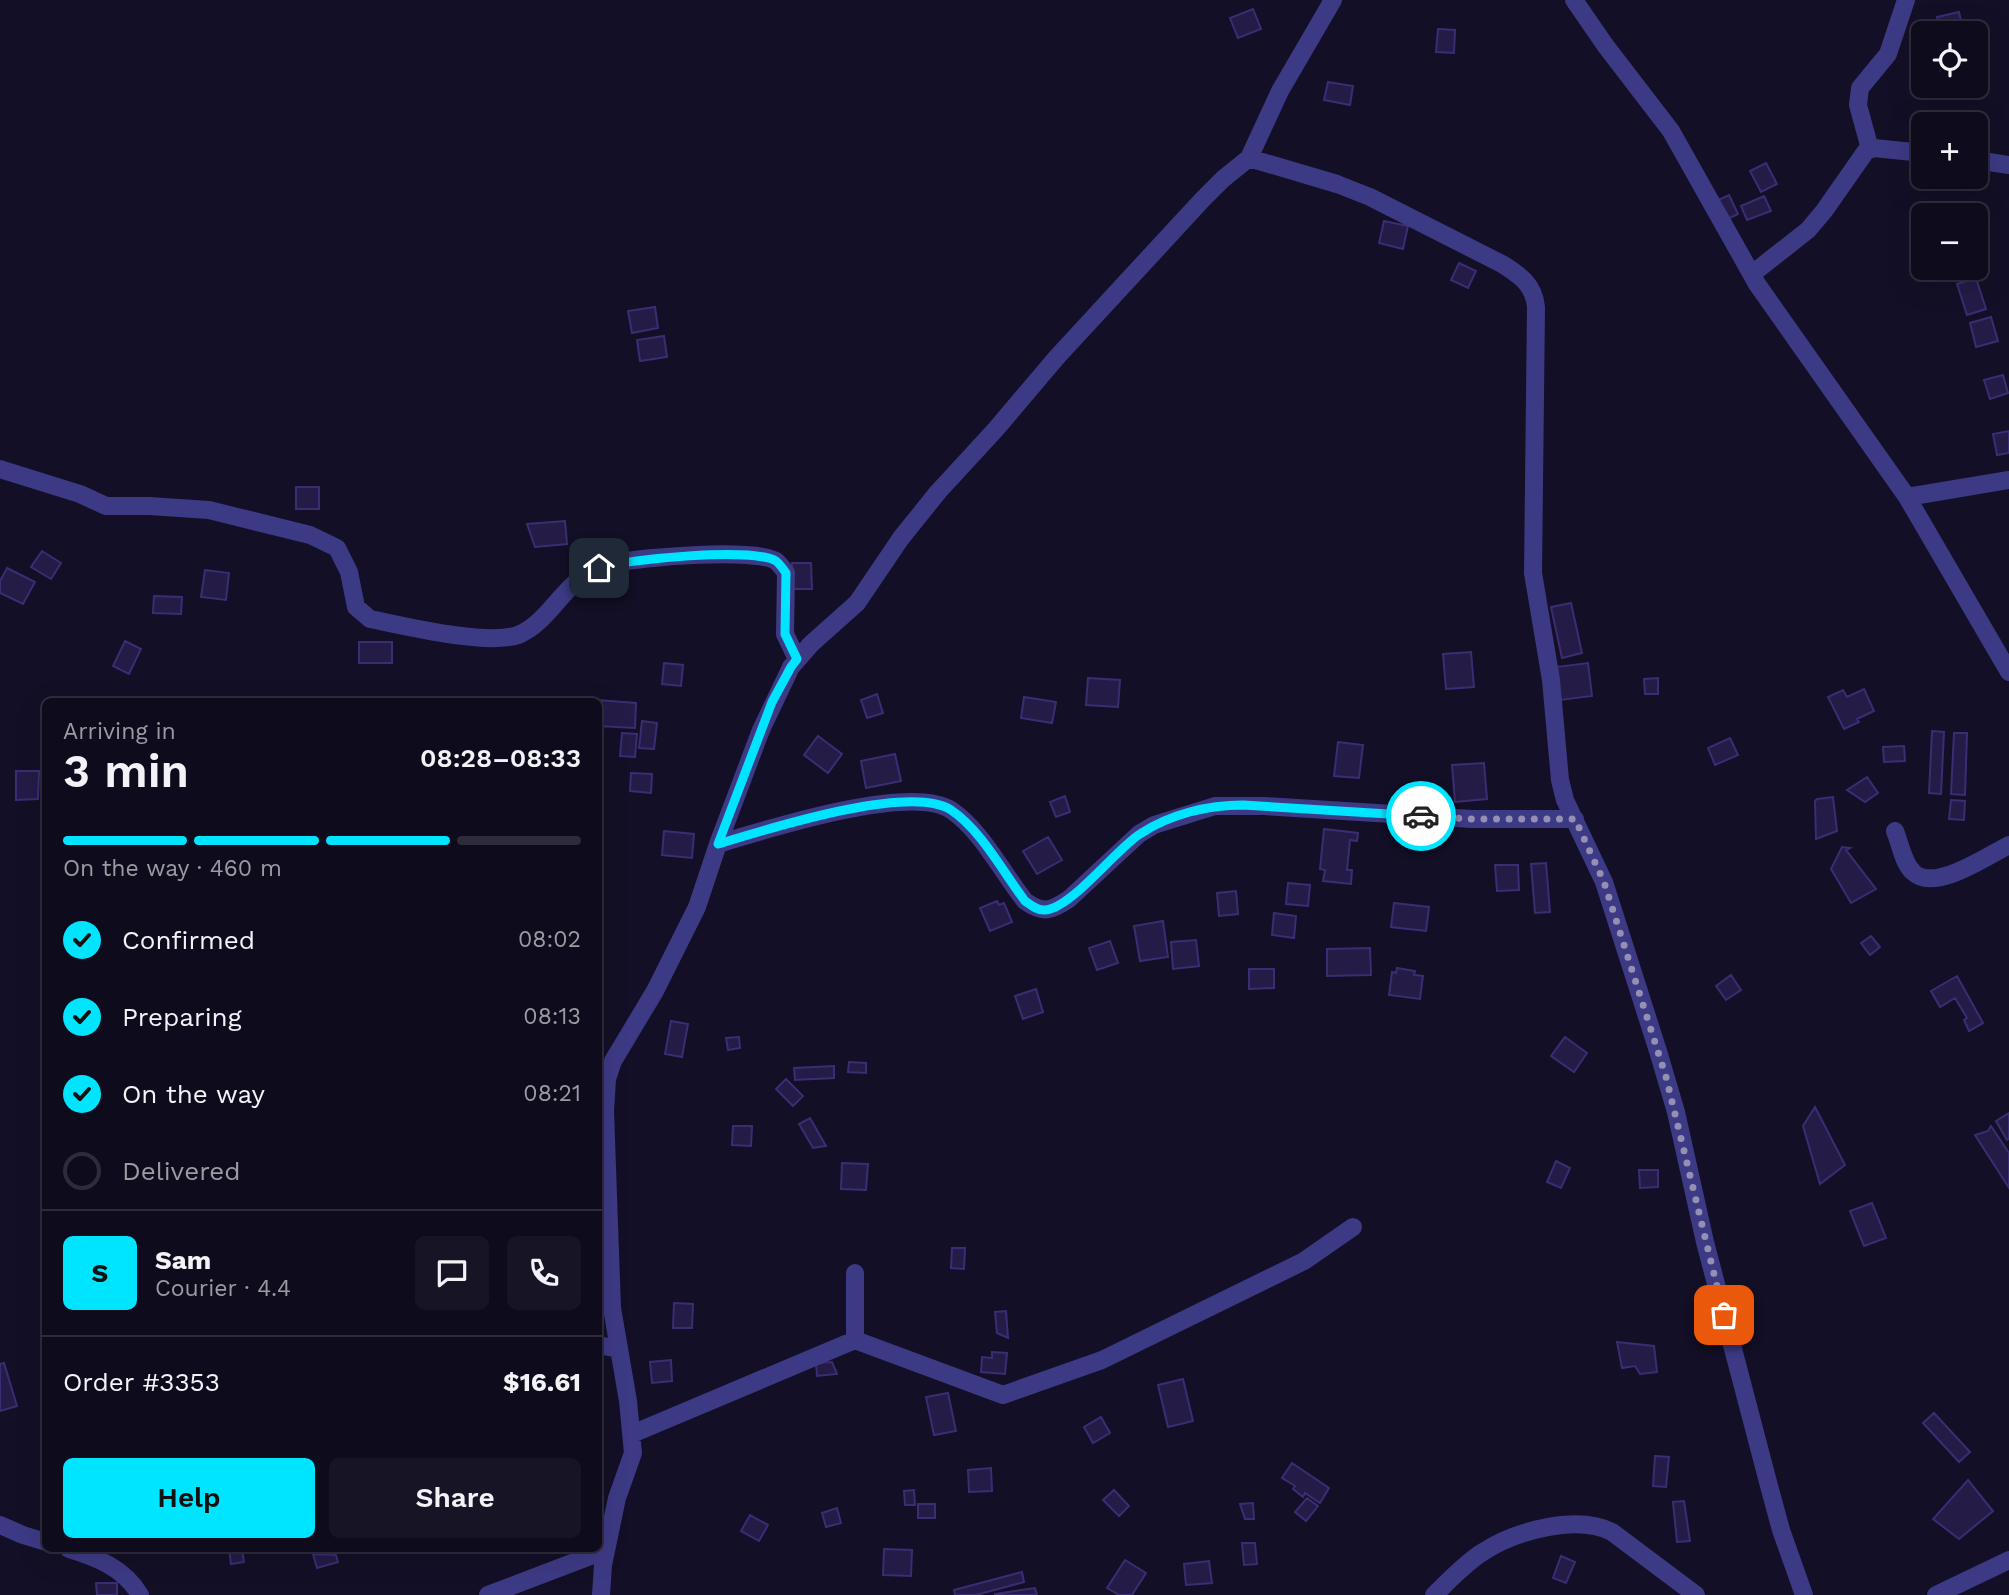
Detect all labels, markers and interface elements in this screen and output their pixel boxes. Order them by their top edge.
map controls [1911,21,1988,280]
button: locate [1911,21,1988,98]
button: + [1911,112,1988,189]
button: − [1911,203,1988,280]
pin [569,538,629,598]
icon: home [580,549,618,587]
text: Arriving in [63,718,176,745]
text: 08:28–08:33 [420,743,581,773]
text: 3 min [63,744,189,798]
courier [1386,781,1456,851]
icon: car [1402,797,1440,835]
text: On the way · 460 m [63,855,282,882]
icon: check [63,921,101,959]
text: Confirmed [122,925,255,955]
text: 08:02 [518,926,581,953]
icon: check [63,998,101,1036]
text: Preparing [122,1002,242,1032]
text: 08:13 [523,1003,581,1030]
icon: check [63,1075,101,1113]
text: On the way [122,1079,265,1109]
text: 08:21 [523,1080,581,1107]
text: Delivered [122,1156,241,1186]
button: chat [415,1236,489,1310]
button: phone [507,1236,581,1310]
text: Sam [155,1245,211,1275]
text: S [92,1258,108,1288]
text: Courier · 4.4 [155,1275,291,1302]
pin [1694,1285,1754,1345]
icon: bag [1705,1296,1743,1334]
text: Order #3353 [63,1367,220,1397]
text: $16.61 [503,1367,581,1397]
button: Help [63,1458,315,1538]
button: Share [329,1458,581,1538]

